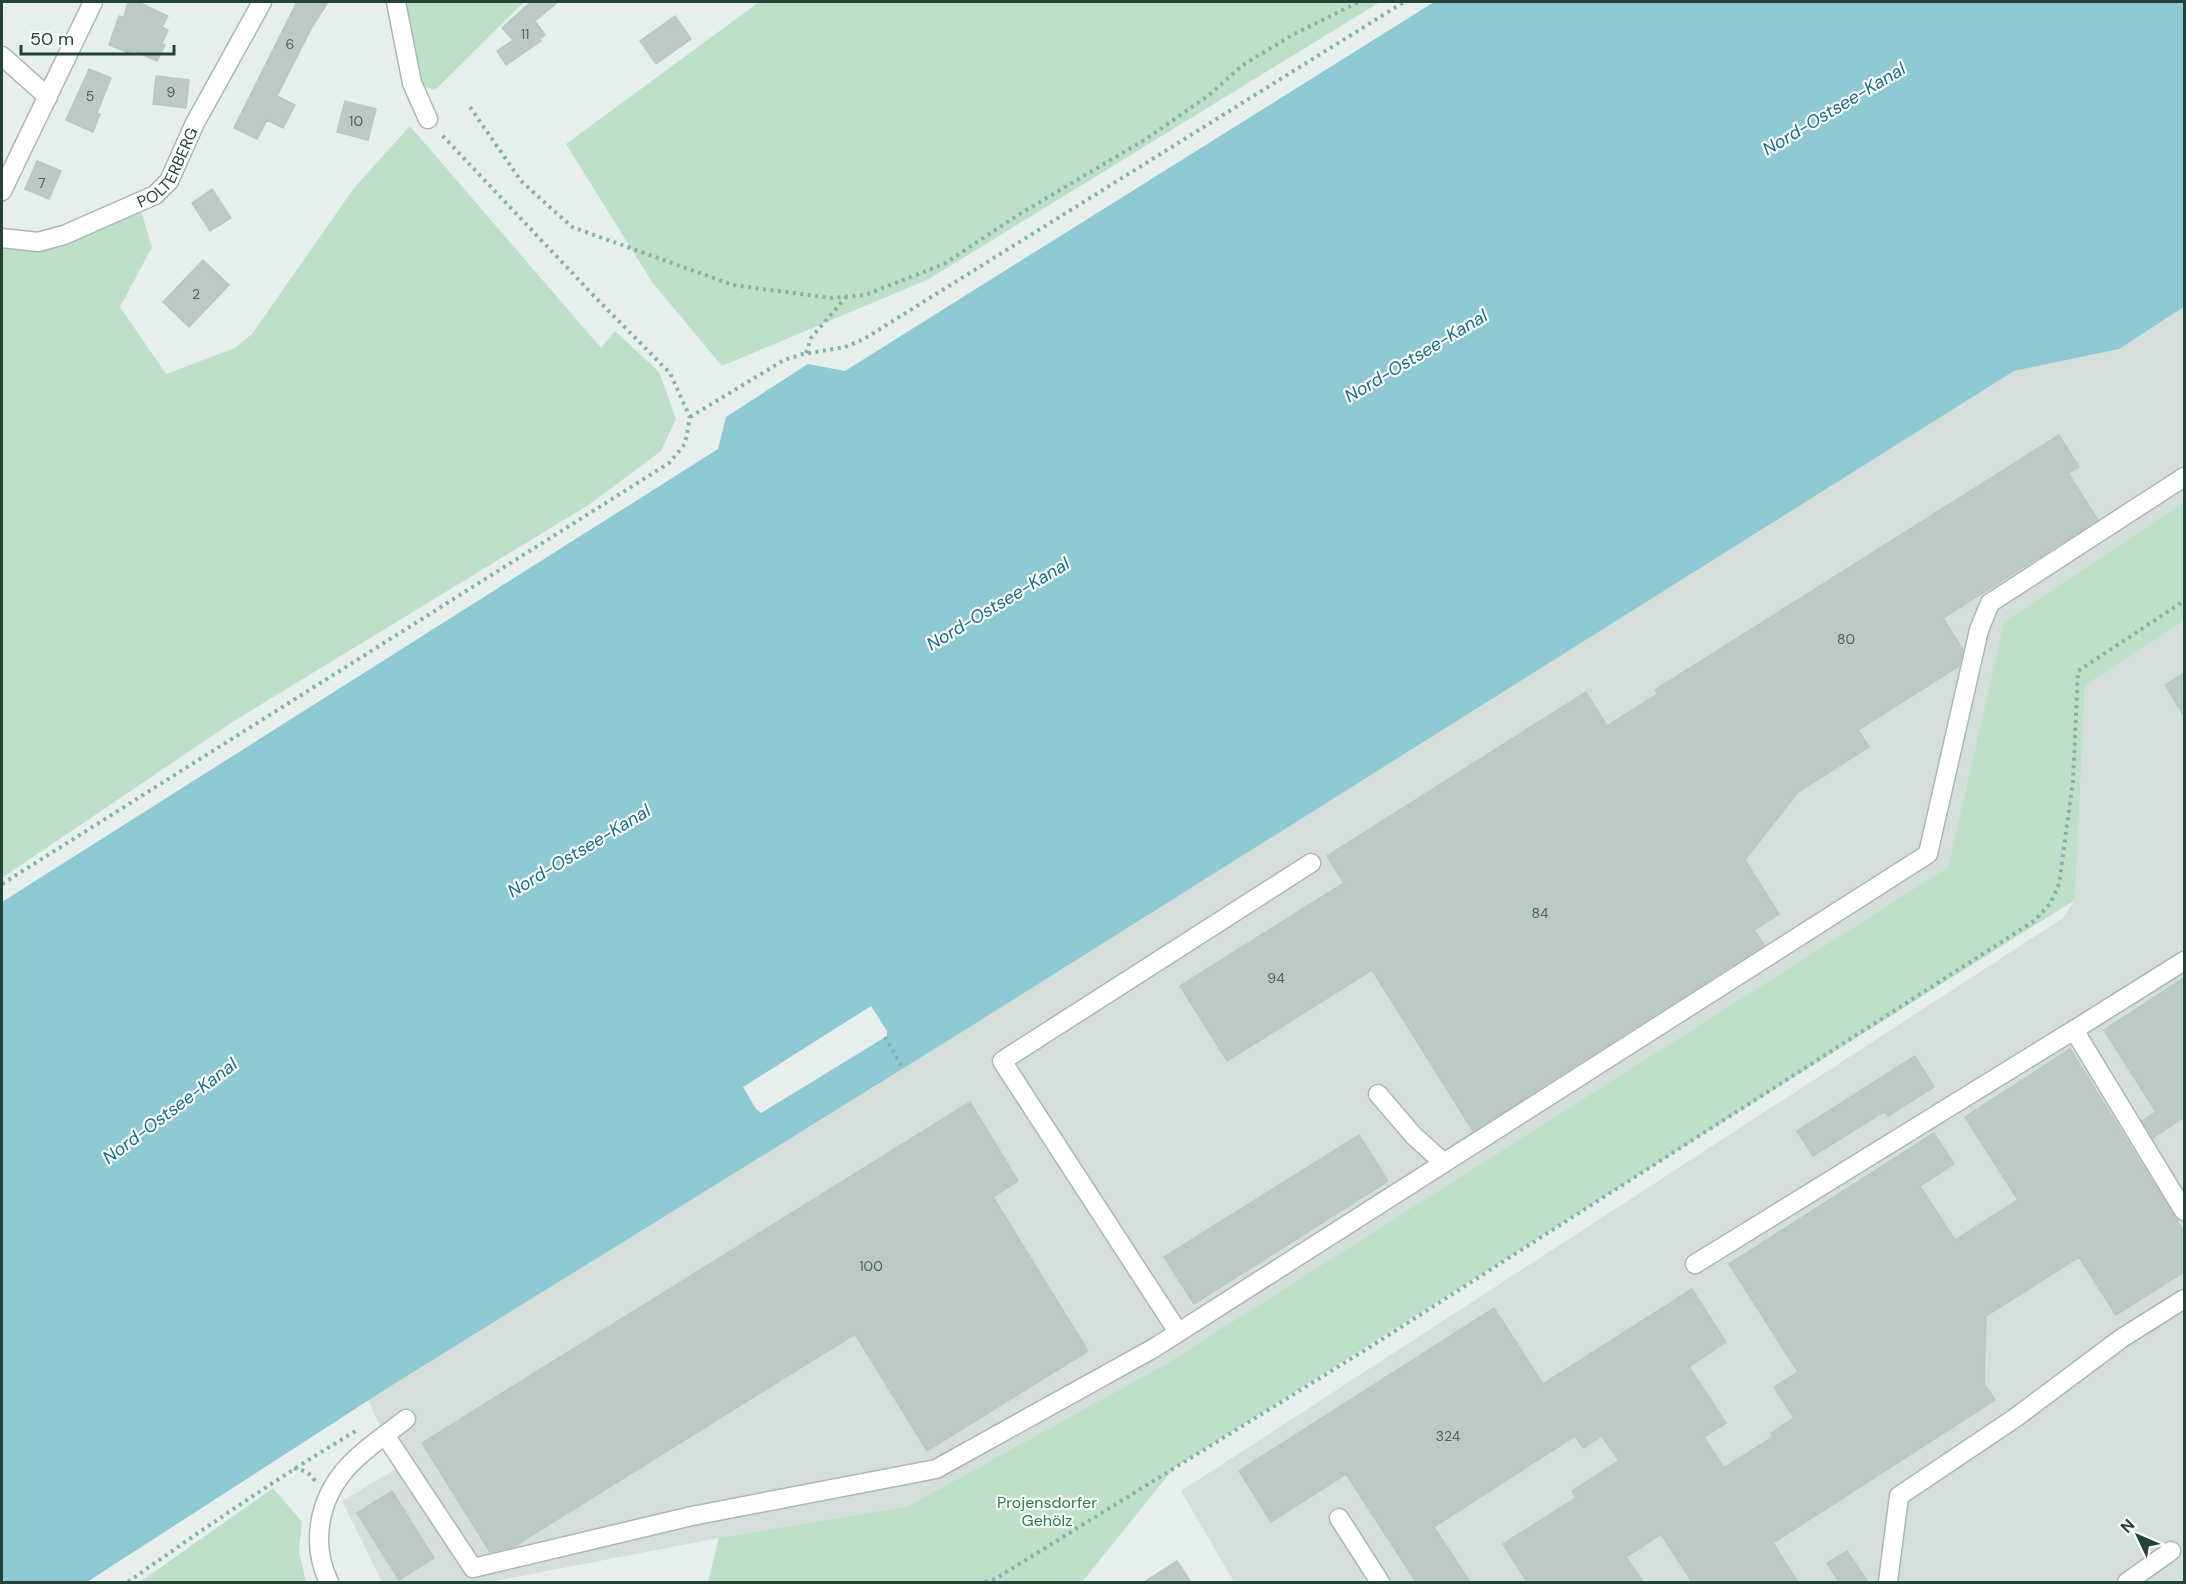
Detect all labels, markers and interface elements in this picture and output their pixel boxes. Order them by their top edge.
scale bar [21,18,174,56]
house number: 11 [521,25,529,43]
text: 50 m [30,27,74,51]
house number: 6 [286,35,294,53]
water label: Nord-Ostsee-Kanal [1758,56,1911,161]
house number: 9 [167,83,176,101]
house number: 5 [86,87,94,105]
house number: 10 [349,112,363,130]
street label: POLTERBERG [134,124,202,212]
house number: 7 [38,174,46,192]
house number: 2 [192,285,200,303]
water label: Nord-Ostsee-Kanal [1340,303,1493,408]
water label: Nord-Ostsee-Kanal [922,551,1075,656]
house number: 80 [1837,630,1855,648]
water label: Nord-Ostsee-Kanal [503,798,656,903]
house number: 84 [1531,904,1549,922]
house number: 94 [1267,969,1285,987]
water label: Nord-Ostsee-Kanal [98,1052,243,1170]
house number: 100 [859,1257,883,1275]
house number: 324 [1436,1427,1461,1445]
park label: Projensdorfer Gehölz [997,1492,1097,1531]
north arrow [2108,1506,2168,1566]
text: N [2116,1514,2139,1537]

